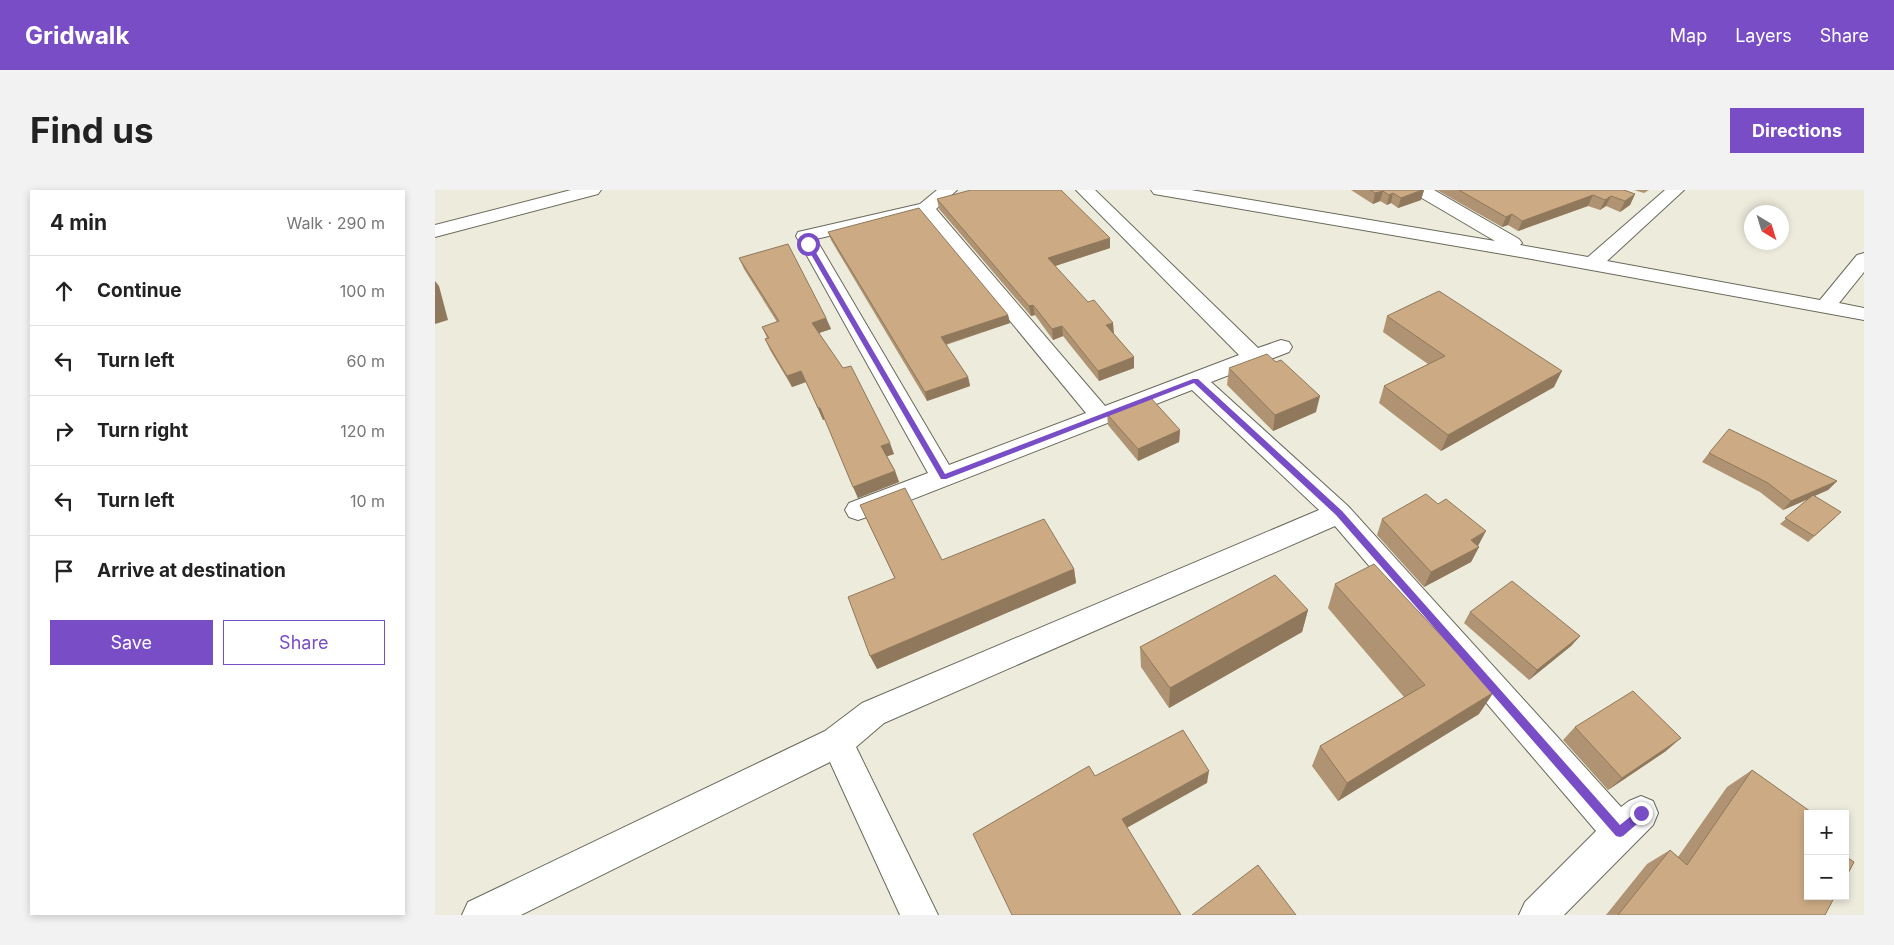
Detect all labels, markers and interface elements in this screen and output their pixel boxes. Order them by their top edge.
text: Gridwalk [25,21,129,50]
text: Map [1670,25,1707,46]
text: Layers [1735,25,1792,46]
text: Share [1820,25,1869,46]
button: Directions [1730,108,1864,153]
text: Find us [30,109,154,151]
north arrow [1744,205,1789,250]
text: 4 min [50,210,107,235]
text: Walk · 290 m [287,213,385,233]
route start [797,233,820,256]
icon: ahead [50,277,78,305]
text: Continue [97,279,182,302]
text: 100 m [340,281,385,301]
icon: left [50,347,78,375]
text: Turn left [97,349,175,372]
text: 60 m [346,351,385,371]
icon: right [50,417,78,445]
text: Turn right [97,419,188,442]
text: 120 m [340,421,385,441]
icon: left [50,487,78,515]
text: Turn left [97,489,175,512]
text: 10 m [350,491,385,511]
icon: arrive [50,557,78,585]
text: Arrive at destination [97,559,286,582]
button: Save [50,620,213,665]
button: Share [223,620,385,665]
route end [1630,802,1653,825]
map controls [1804,810,1849,900]
button: + [1804,810,1849,855]
button: − [1804,855,1849,900]

